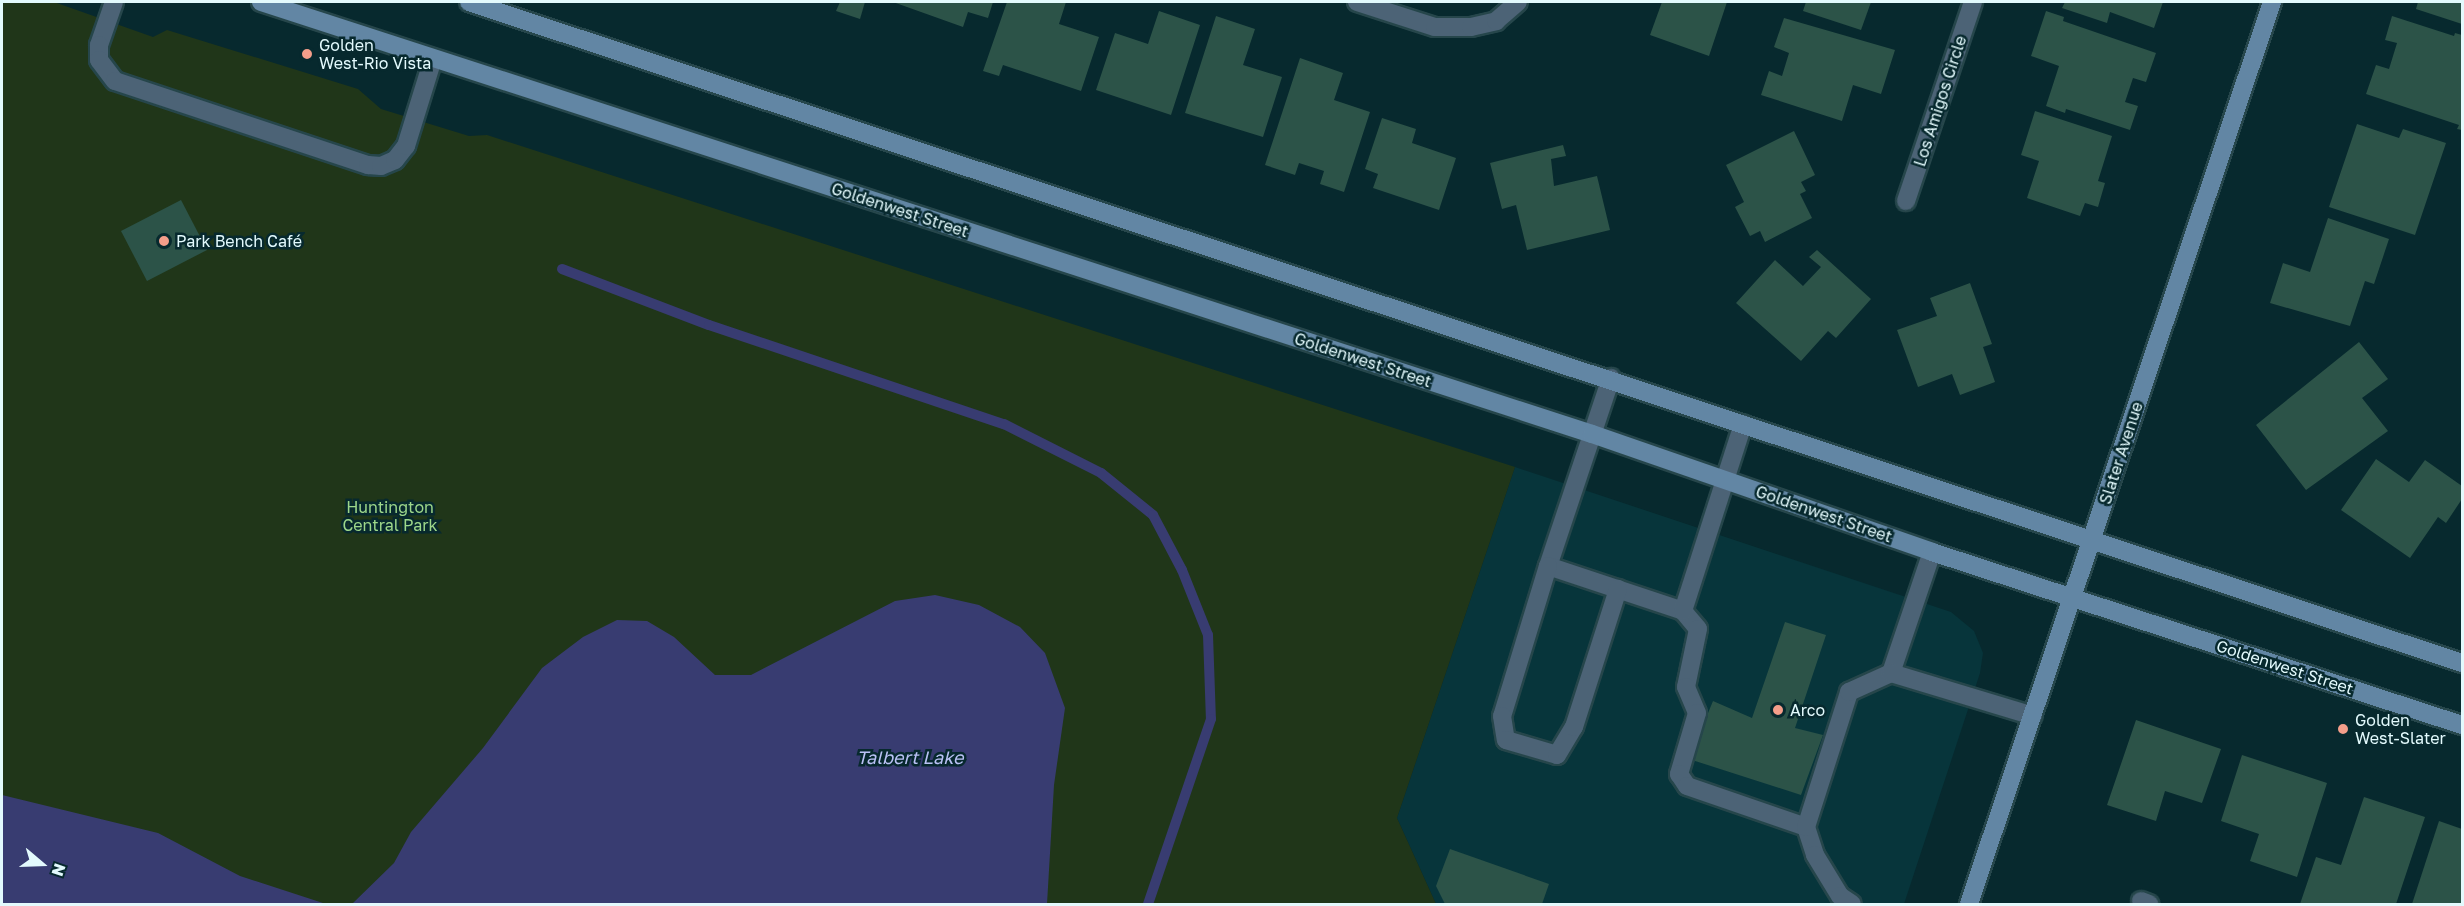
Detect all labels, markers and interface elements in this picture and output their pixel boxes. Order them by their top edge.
street label: Los Amigos Circle [1910,33,1970,169]
place label: Golden West-Rio Vista [319,35,431,73]
marker: Golden West-Rio Vista [300,47,314,61]
street label: Goldenwest Street [829,179,971,241]
place label: Park Bench Café [176,231,302,251]
marker: Park Bench Café [157,234,171,248]
street label: Goldenwest Street [1292,329,1434,391]
street label: Slater Avenue [2095,399,2147,507]
street label: Goldenwest Street [1753,482,1895,546]
park label: Huntington Central Park [342,497,438,535]
street label: Goldenwest Street [2214,636,2356,698]
place label: Arco [1790,700,1825,720]
marker: Arco [1771,703,1785,717]
place label: Golden West-Slater [2355,710,2446,748]
marker: Golden West-Slater [2336,722,2350,736]
water label: Talbert Lake [857,746,963,768]
north arrow [12,834,72,894]
text: N [48,861,70,879]

